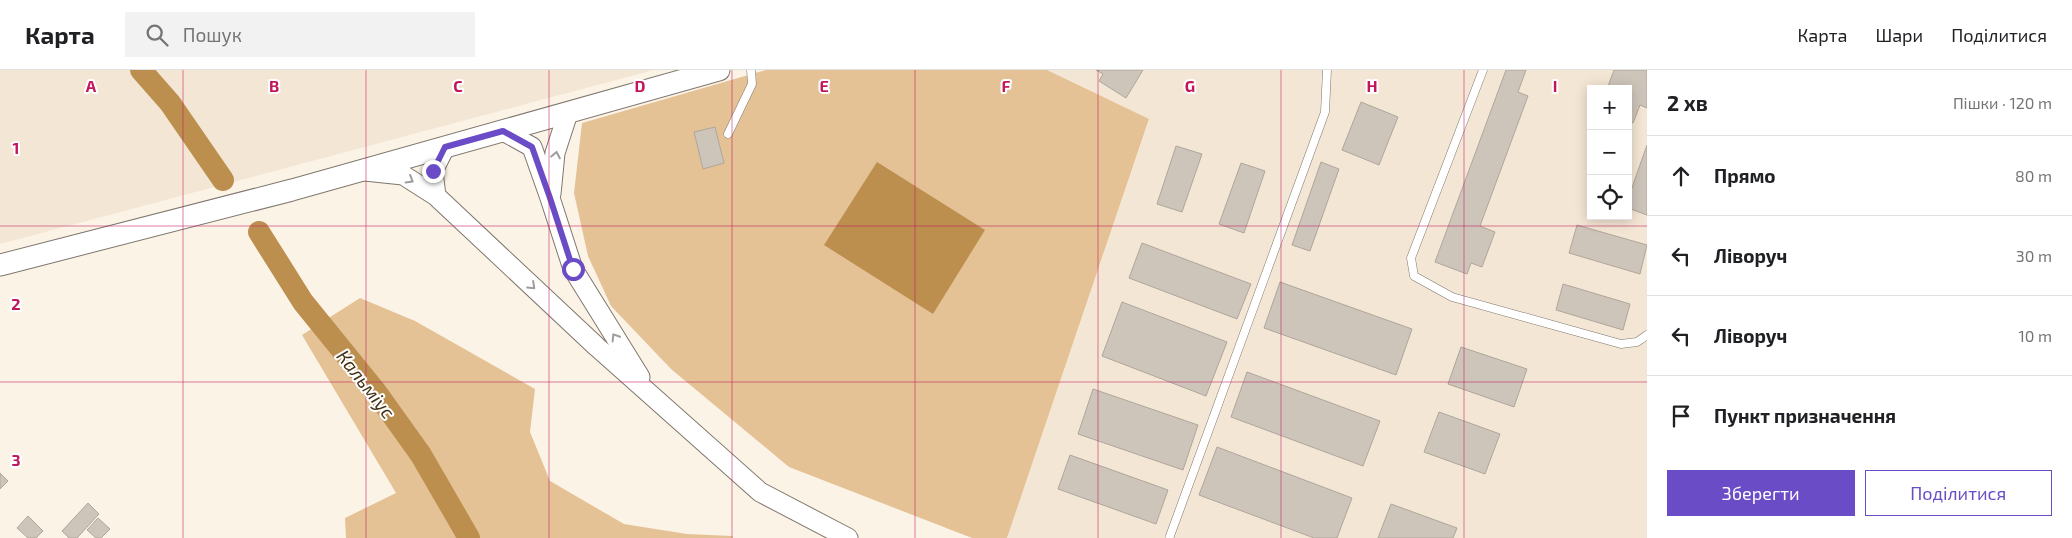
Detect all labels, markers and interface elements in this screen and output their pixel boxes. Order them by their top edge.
search box [125,12,475,57]
text: Карта [25,20,95,49]
icon: search [143,21,171,49]
text: Пошук [183,23,242,46]
text: Карта [1797,24,1847,46]
text: Шари [1875,24,1923,46]
text: Поділитися [1951,24,2047,46]
text: A [86,76,97,95]
text: B [269,76,279,95]
text: C [453,76,463,95]
text: D [635,76,646,95]
text: E [819,76,829,95]
text: F [1002,76,1011,95]
text: G [1185,76,1195,95]
text: H [1366,76,1378,95]
text: I [1553,76,1557,95]
map controls [1587,85,1632,220]
button: + [1587,85,1632,130]
text: 2 хв [1667,90,1708,115]
text: Пішки · 120 m [1953,93,2052,112]
button: − [1587,130,1632,175]
text: 1 [13,138,19,157]
one-way arrow [550,150,560,159]
route end [422,160,445,183]
icon: ahead [1667,162,1695,190]
text: Прямо [1714,164,1776,187]
text: 80 m [2015,166,2052,185]
one-way arrow [404,173,413,183]
button: locate [1587,175,1632,220]
icon: left [1667,242,1695,270]
text: Ліворуч [1714,244,1787,267]
text: 30 m [2016,246,2052,265]
route start [562,258,585,281]
one-way arrow [526,280,535,289]
text: 2 [11,294,21,313]
icon: left [1667,322,1695,350]
text: Ліворуч [1714,324,1787,347]
text: 10 m [2018,326,2052,345]
one-way arrow [612,333,622,342]
water label: Кальміус [332,345,400,423]
icon: arrive [1667,402,1695,430]
text: Пункт призначення [1714,404,1896,427]
text: 3 [11,450,21,469]
button: Зберегти [1667,470,1855,516]
button: Поділитися [1865,470,2052,516]

